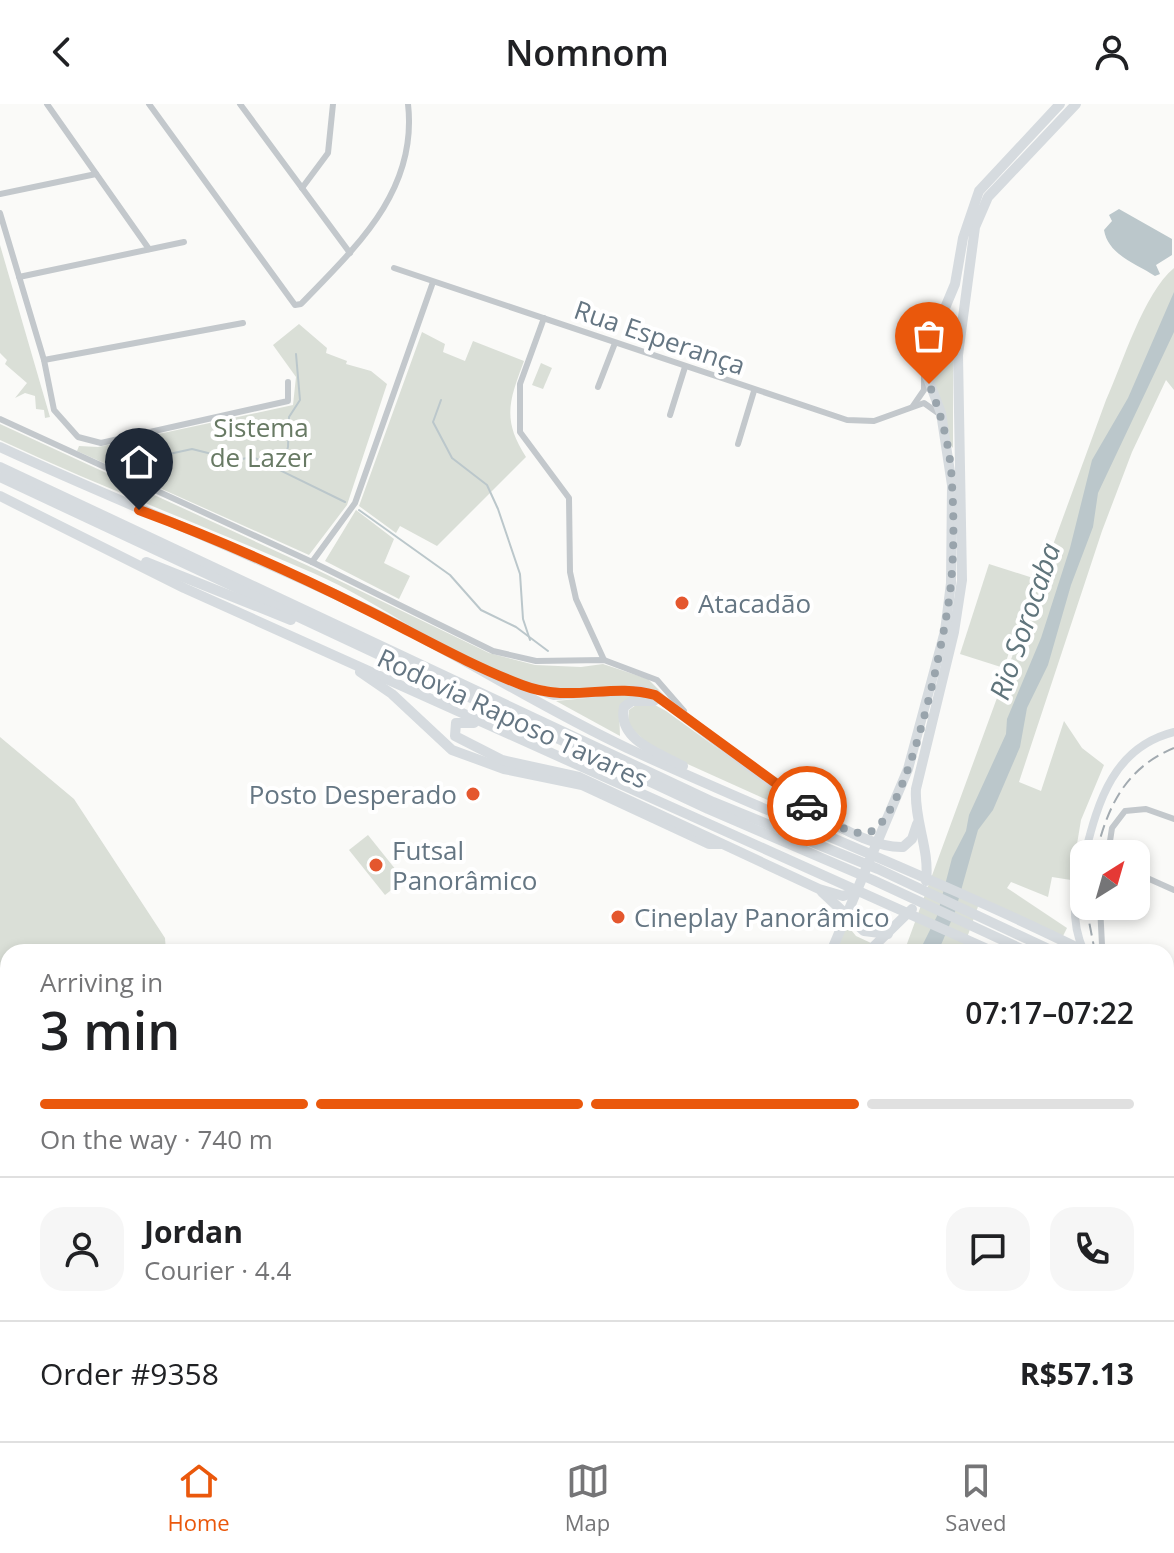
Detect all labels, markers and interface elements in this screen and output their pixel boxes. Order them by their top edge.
text: Nomnom [505,28,669,77]
icon: back [40,30,84,74]
icon: person [1090,30,1134,74]
street label: Rua Esperança [570,291,750,383]
pin [895,302,963,384]
icon: bag [907,314,951,358]
park label: Sistema de Lazer [210,409,313,475]
pin [105,428,173,510]
icon: home [117,440,161,484]
water label: Rio Sorocaba [979,537,1069,704]
place label: Atacadão [698,585,811,621]
marker: Atacadão [673,594,691,612]
street label: Rodovia Raposo Tavares [372,639,654,797]
courier [767,766,847,846]
place label: Posto Desperado [249,776,457,812]
icon: car [785,784,829,828]
marker: Posto Desperado [464,785,482,803]
place label: Futsal Panorâmico [392,832,537,898]
north arrow [1070,840,1150,920]
map controls [1070,840,1150,920]
marker: Futsal Panorâmico [367,856,385,874]
place label: Cineplay Panorâmico [634,899,890,935]
marker: Cineplay Panorâmico [609,908,627,926]
text: Arriving in [40,964,163,1000]
text: 07:17–07:22 [965,992,1134,1033]
text: 3 min [40,994,180,1065]
text: On the way · 740 m [40,1121,273,1157]
button: person [40,1207,124,1291]
button: chat [946,1207,1030,1291]
button: phone [1050,1207,1134,1291]
text: Jordan [144,1211,243,1252]
text: Courier · 4.4 [144,1252,291,1288]
text: Order #9358 [40,1353,219,1394]
text: R$57.13 [1020,1353,1134,1394]
tab: Home [168,1459,230,1537]
tab: Map [565,1459,610,1537]
tab: Saved [945,1459,1006,1537]

